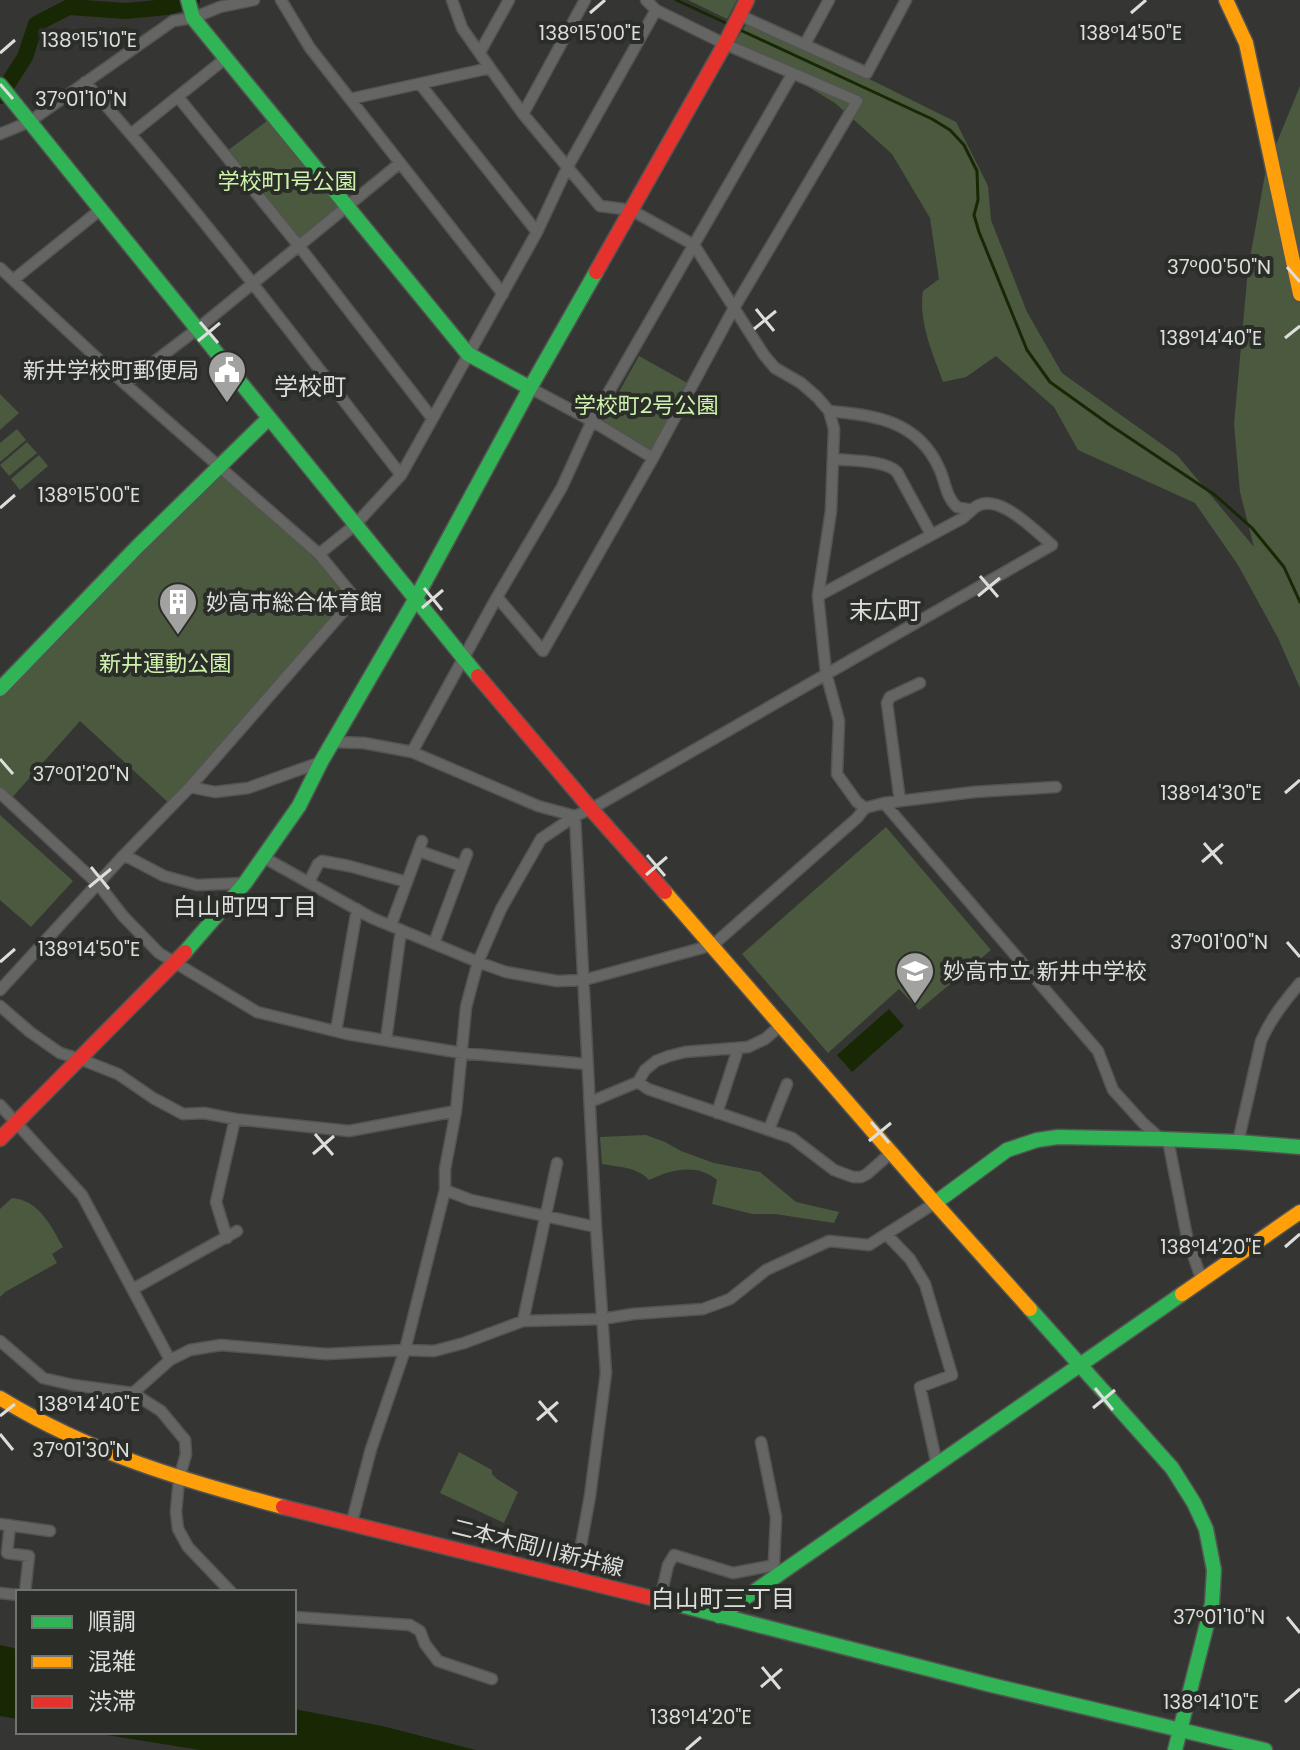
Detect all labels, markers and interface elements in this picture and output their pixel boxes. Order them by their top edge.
text: 138°15'00"E [539,19,641,47]
text: 138°14'50"E [1080,19,1182,47]
text: 138°15'10"E [41,26,137,54]
text: 37°01'10"N [35,85,127,113]
park label: 学校町1号公園 [217,166,357,197]
text: 37°00'50"N [1167,253,1271,281]
text: 138°14'40"E [1160,324,1262,352]
public building icon: 新井学校町郵便局 [206,349,248,404]
place label: 新井学校町郵便局 [23,355,199,386]
district label: 学校町 [274,370,346,403]
park label: 学校町2号公園 [574,390,718,421]
text: 138°15'00"E [38,481,140,509]
building icon: 妙高市総合体育館 [157,581,199,636]
place label: 妙高市総合体育館 [206,587,382,618]
district label: 末広町 [849,594,921,627]
park label: 新井運動公園 [99,648,231,679]
text: 37°01'20"N [33,760,130,788]
text: 138°14'30"E [1160,779,1262,807]
district label: 白山町四丁目 [173,890,317,923]
text: 37°01'00"N [1170,928,1268,956]
text: 138°14'50"E [38,935,140,963]
school or university icon: 妙高市立 新井中学校 [894,950,936,1005]
place label: 妙高市立 新井中学校 [943,956,1147,987]
text: 138°14'20"E [1160,1233,1262,1261]
text: 138°14'40"E [38,1390,140,1418]
text: 37°01'30"N [32,1436,130,1464]
street label: 二本木岡川新井線 [449,1511,627,1584]
district label: 白山町三丁目 [651,1582,795,1615]
legend [16,1590,296,1734]
text: 37°01'10"N [1173,1603,1265,1631]
text: 順調 [88,1605,136,1638]
text: 混雑 [88,1645,136,1678]
text: 渋滞 [88,1685,136,1718]
text: 138°14'10"E [1163,1688,1259,1716]
text: 138°14'20"E [650,1703,752,1731]

